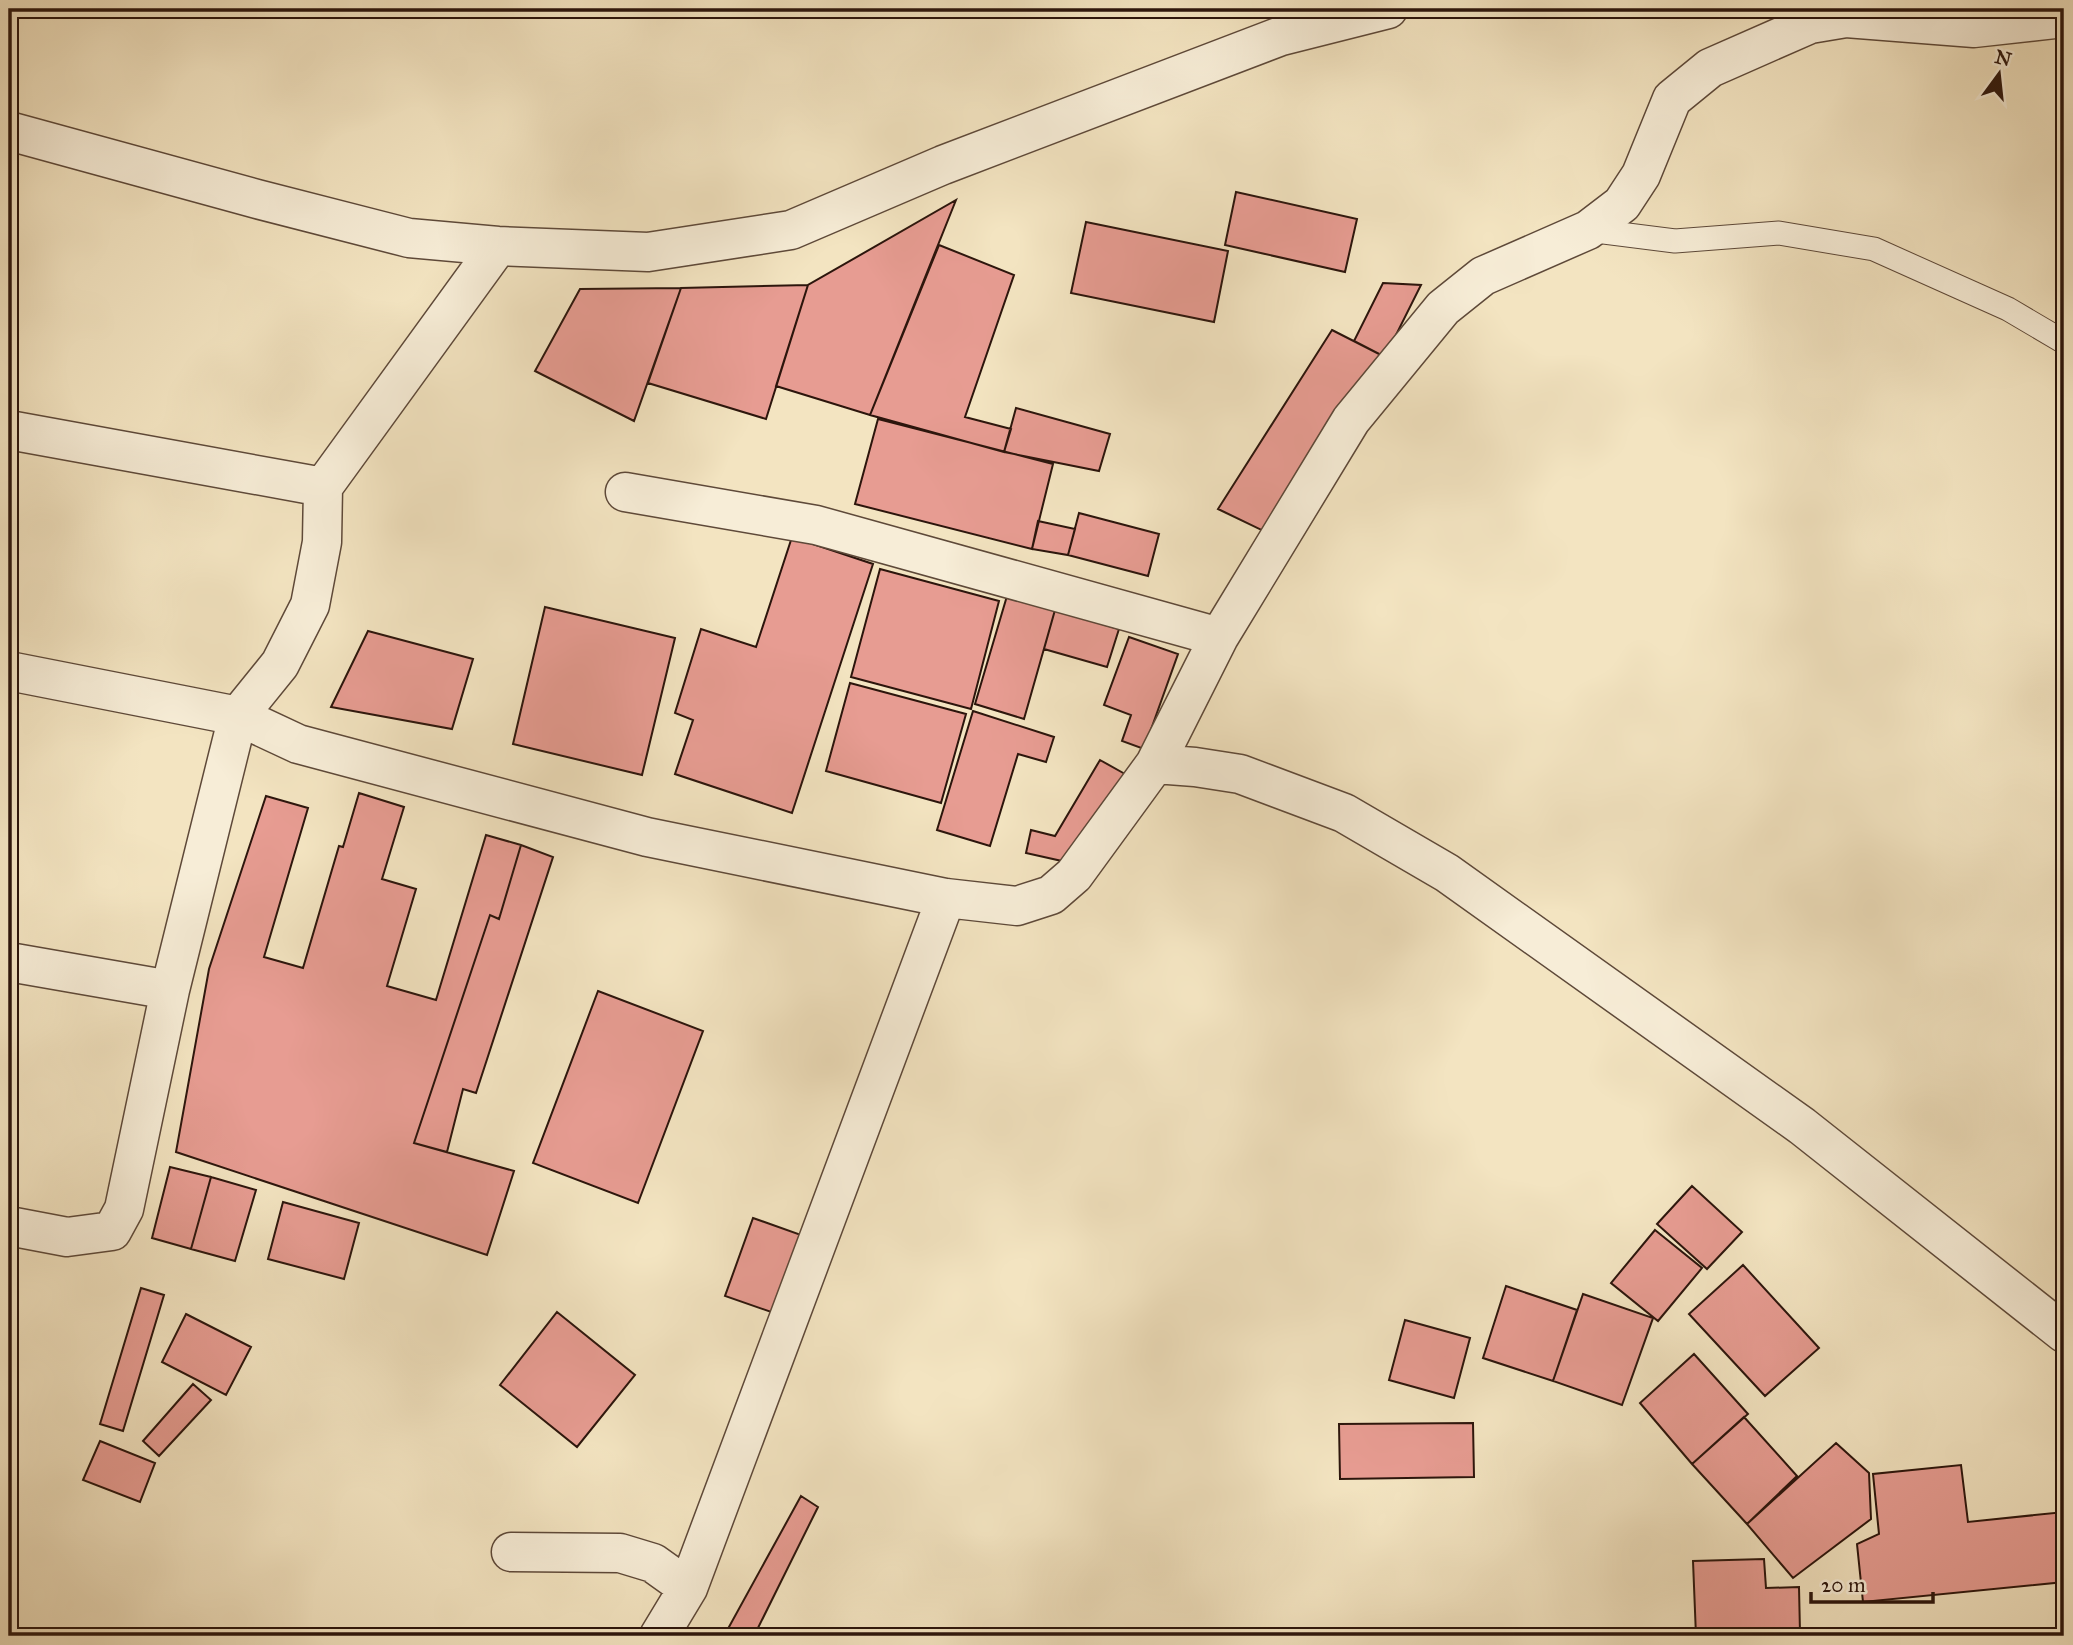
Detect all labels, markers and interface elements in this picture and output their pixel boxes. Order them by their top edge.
north arrow [1965,38,2035,108]
text: N [1993,45,2014,71]
scale bar [1811,1561,1933,1605]
text: 20 m [1821,1572,1866,1598]

